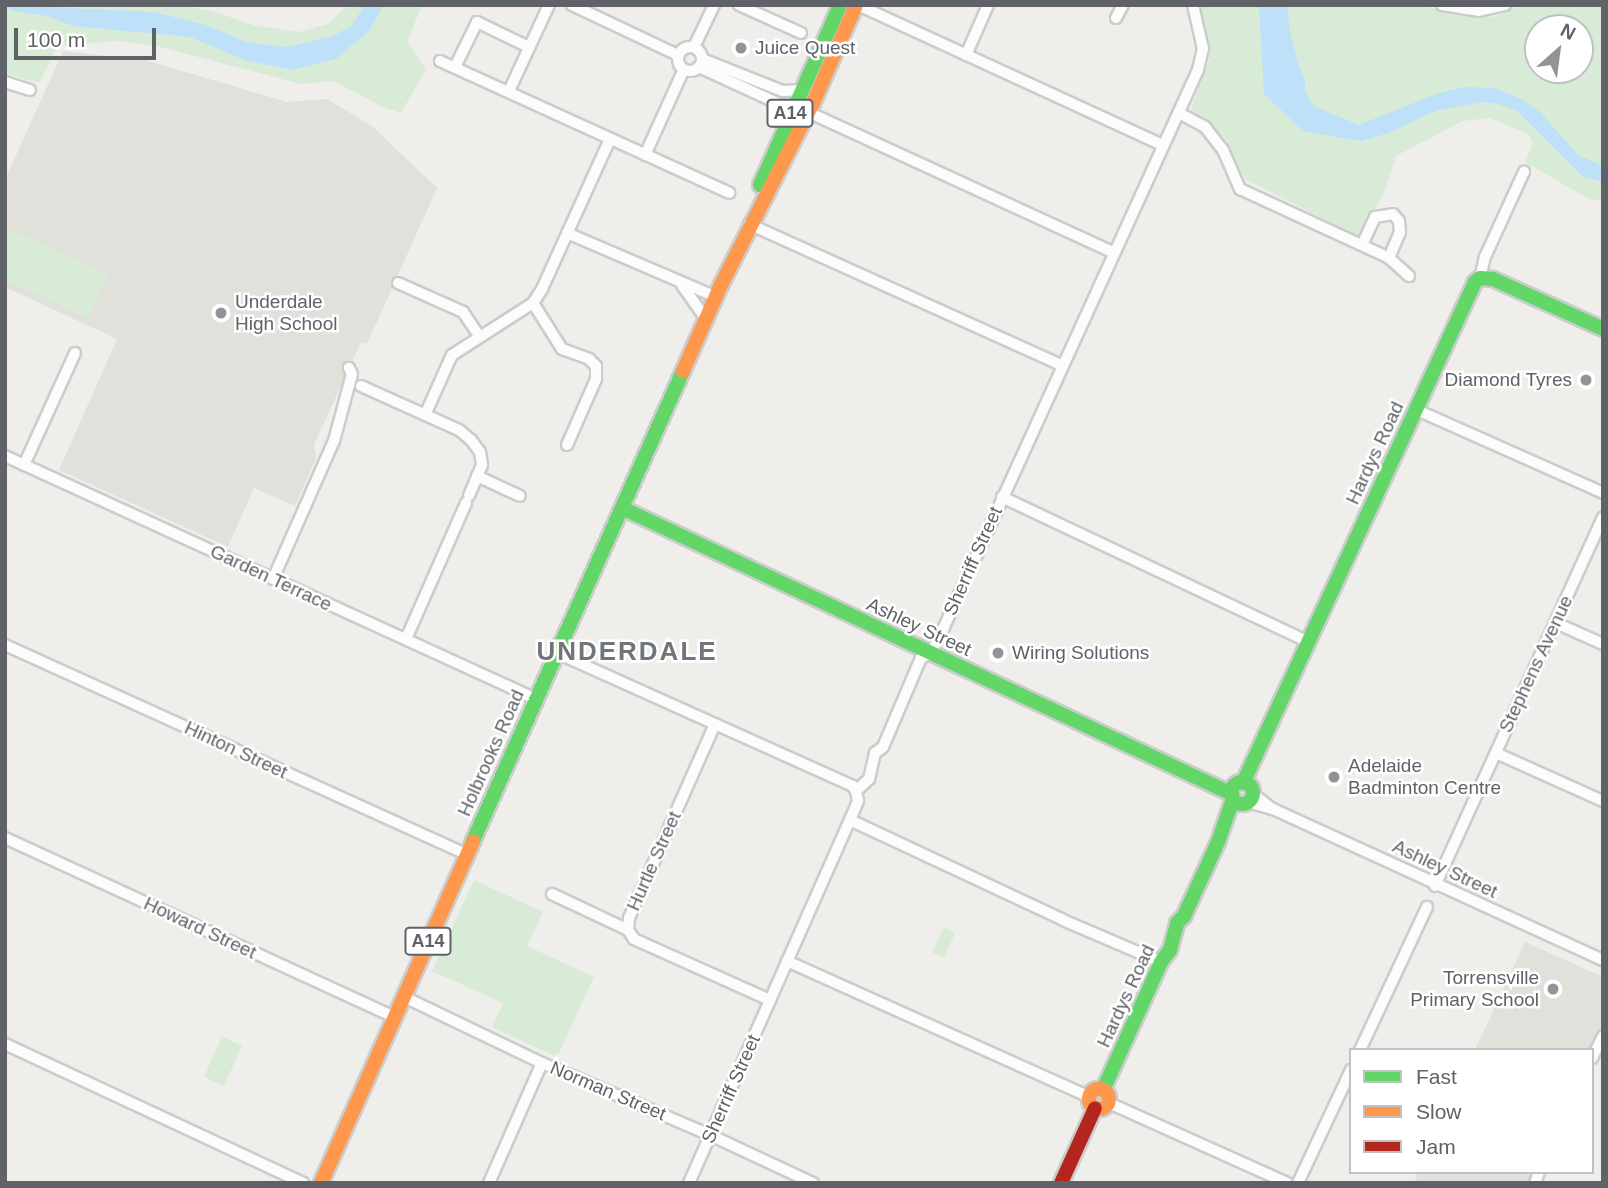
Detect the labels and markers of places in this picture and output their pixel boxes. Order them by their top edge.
place label: Juice Quest [755,37,855,59]
marker: Juice Quest [733,40,749,56]
place label: Underdale High School [235,291,337,335]
marker: Underdale High School [213,305,229,321]
place label: Diamond Tyres [1444,369,1572,391]
marker: Diamond Tyres [1578,372,1594,388]
place label: Wiring Solutions [1012,642,1149,664]
marker: Wiring Solutions [990,645,1006,661]
place label: Adelaide Badminton Centre [1348,755,1501,799]
marker: Adelaide Badminton Centre [1326,769,1342,785]
place label: Torrensville Primary School [1410,967,1539,1011]
marker: Torrensville Primary School [1545,981,1561,997]

